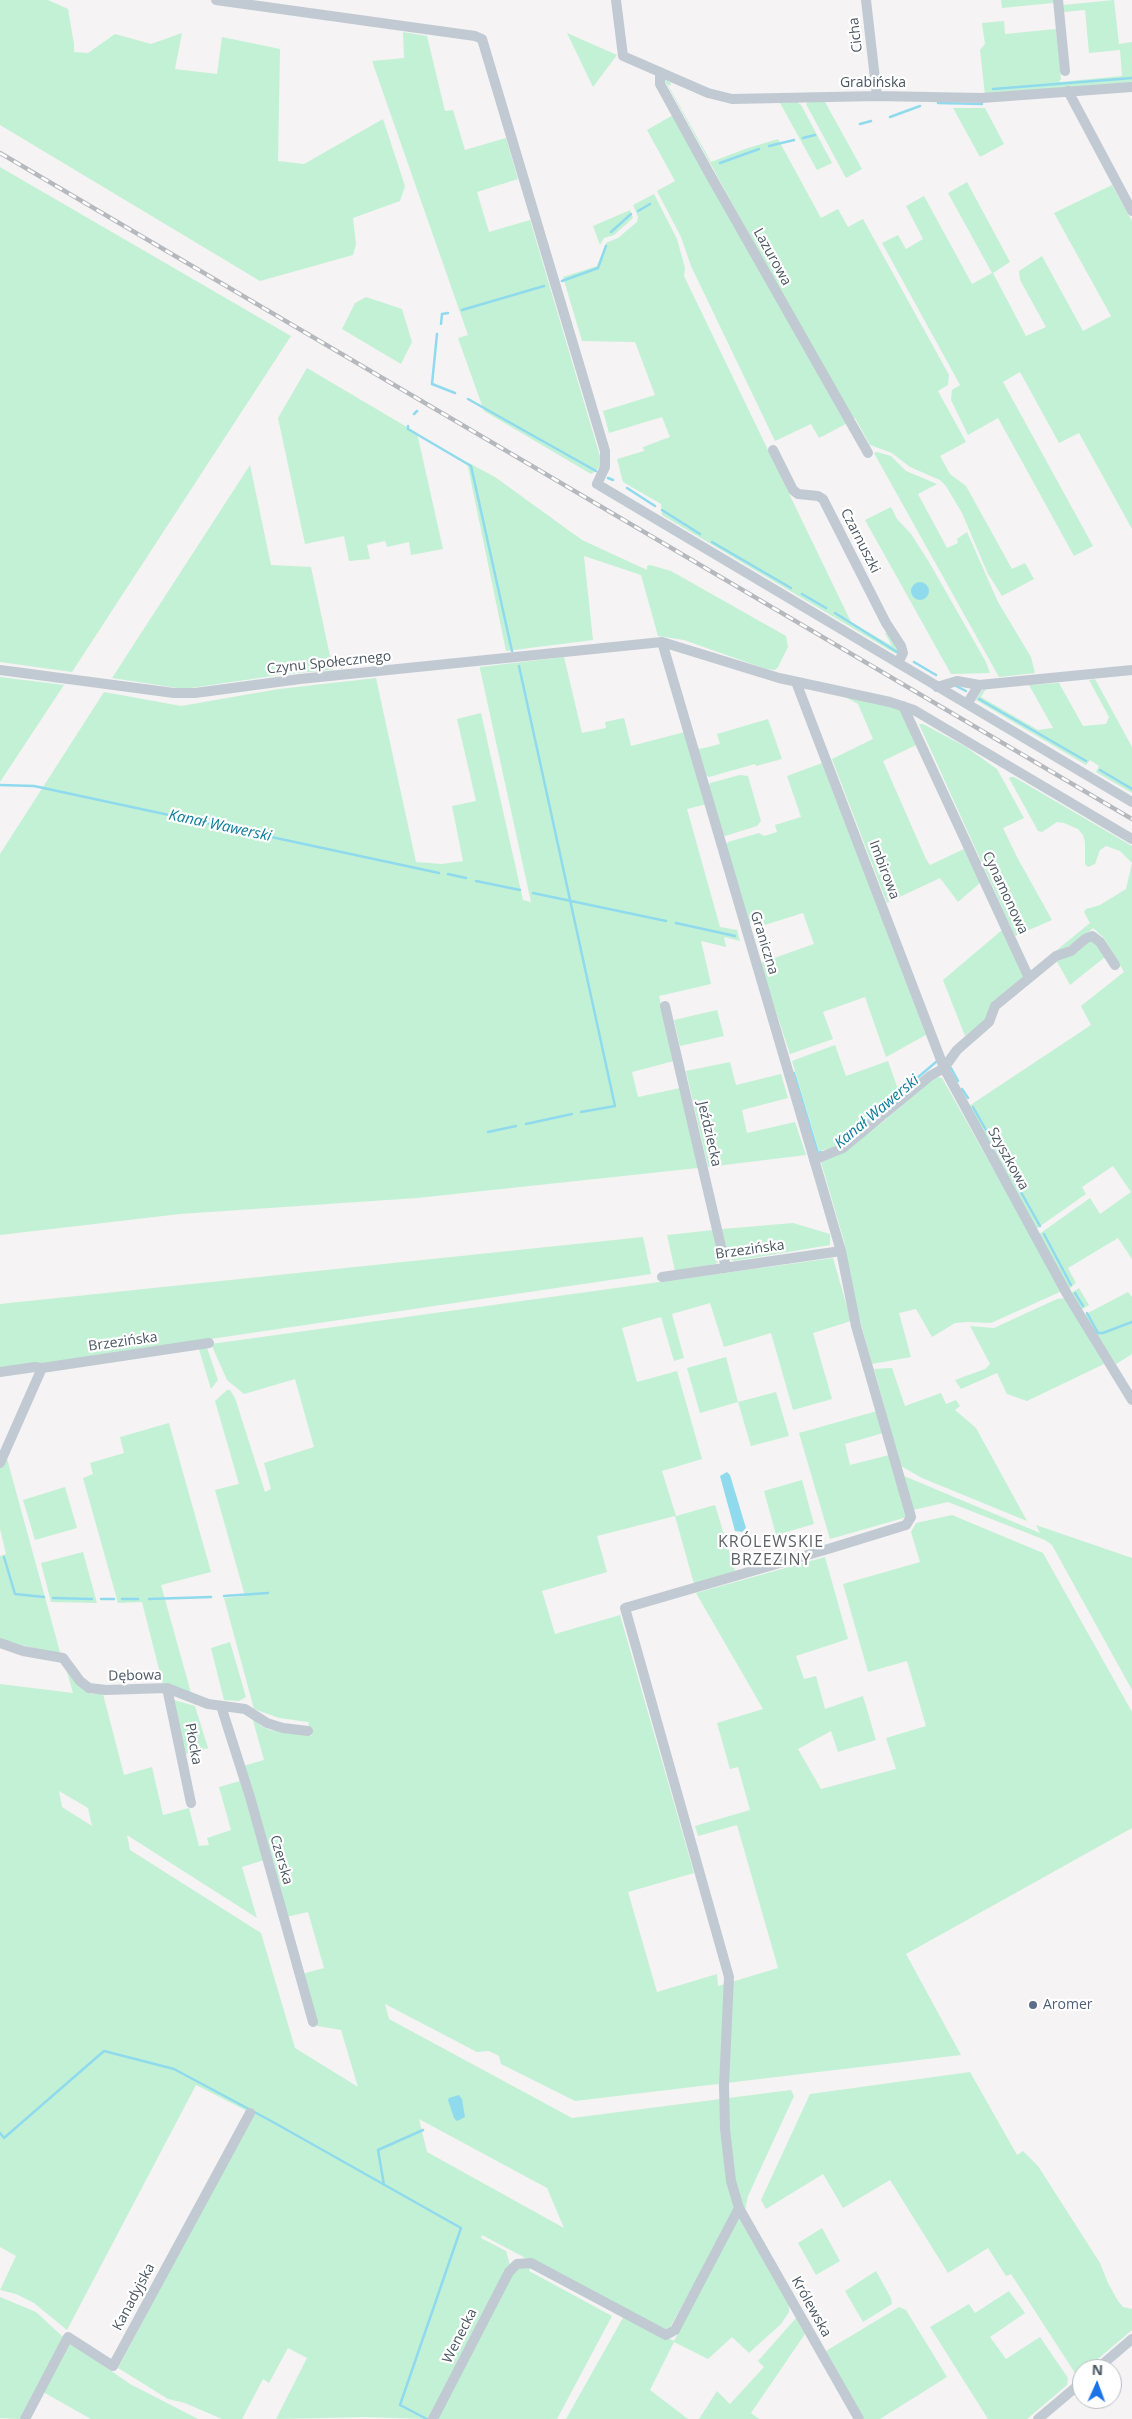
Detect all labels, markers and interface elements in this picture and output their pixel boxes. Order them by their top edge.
street label: Cicha [846,16,866,54]
street label: Grabińska [840,75,906,91]
street label: Lazurowa [749,225,795,289]
street label: Czarnuszki [837,506,883,576]
street label: Czynu Społecznego [266,648,392,678]
water label: Kanał Wawerski [167,806,273,846]
street label: Imbirowa [865,838,903,902]
street label: Cynamonowa [979,849,1031,937]
street label: Graniczna [746,909,782,977]
water label: Kanał Wawerski [831,1071,923,1153]
street label: Jeździecka [693,1100,725,1168]
street label: Szyszkowa [984,1125,1032,1193]
street label: Brzezińska [714,1237,786,1263]
street label: Brzezińska [87,1329,159,1355]
district label: KRÓLEWSKIE BRZEZINY [717,1532,825,1570]
street label: Dębowa [108,1667,162,1685]
street label: Płocka [181,1722,205,1766]
street label: Czerska [266,1833,296,1887]
place label: Aromer [1043,1997,1093,2013]
marker: Aromer [1027,1999,1039,2011]
street label: Kanadyjska [109,2261,159,2333]
street label: Królewska [787,2274,835,2340]
street label: Wenecka [439,2306,481,2366]
north arrow [1072,2359,1122,2409]
text: N [1091,2360,1104,2379]

